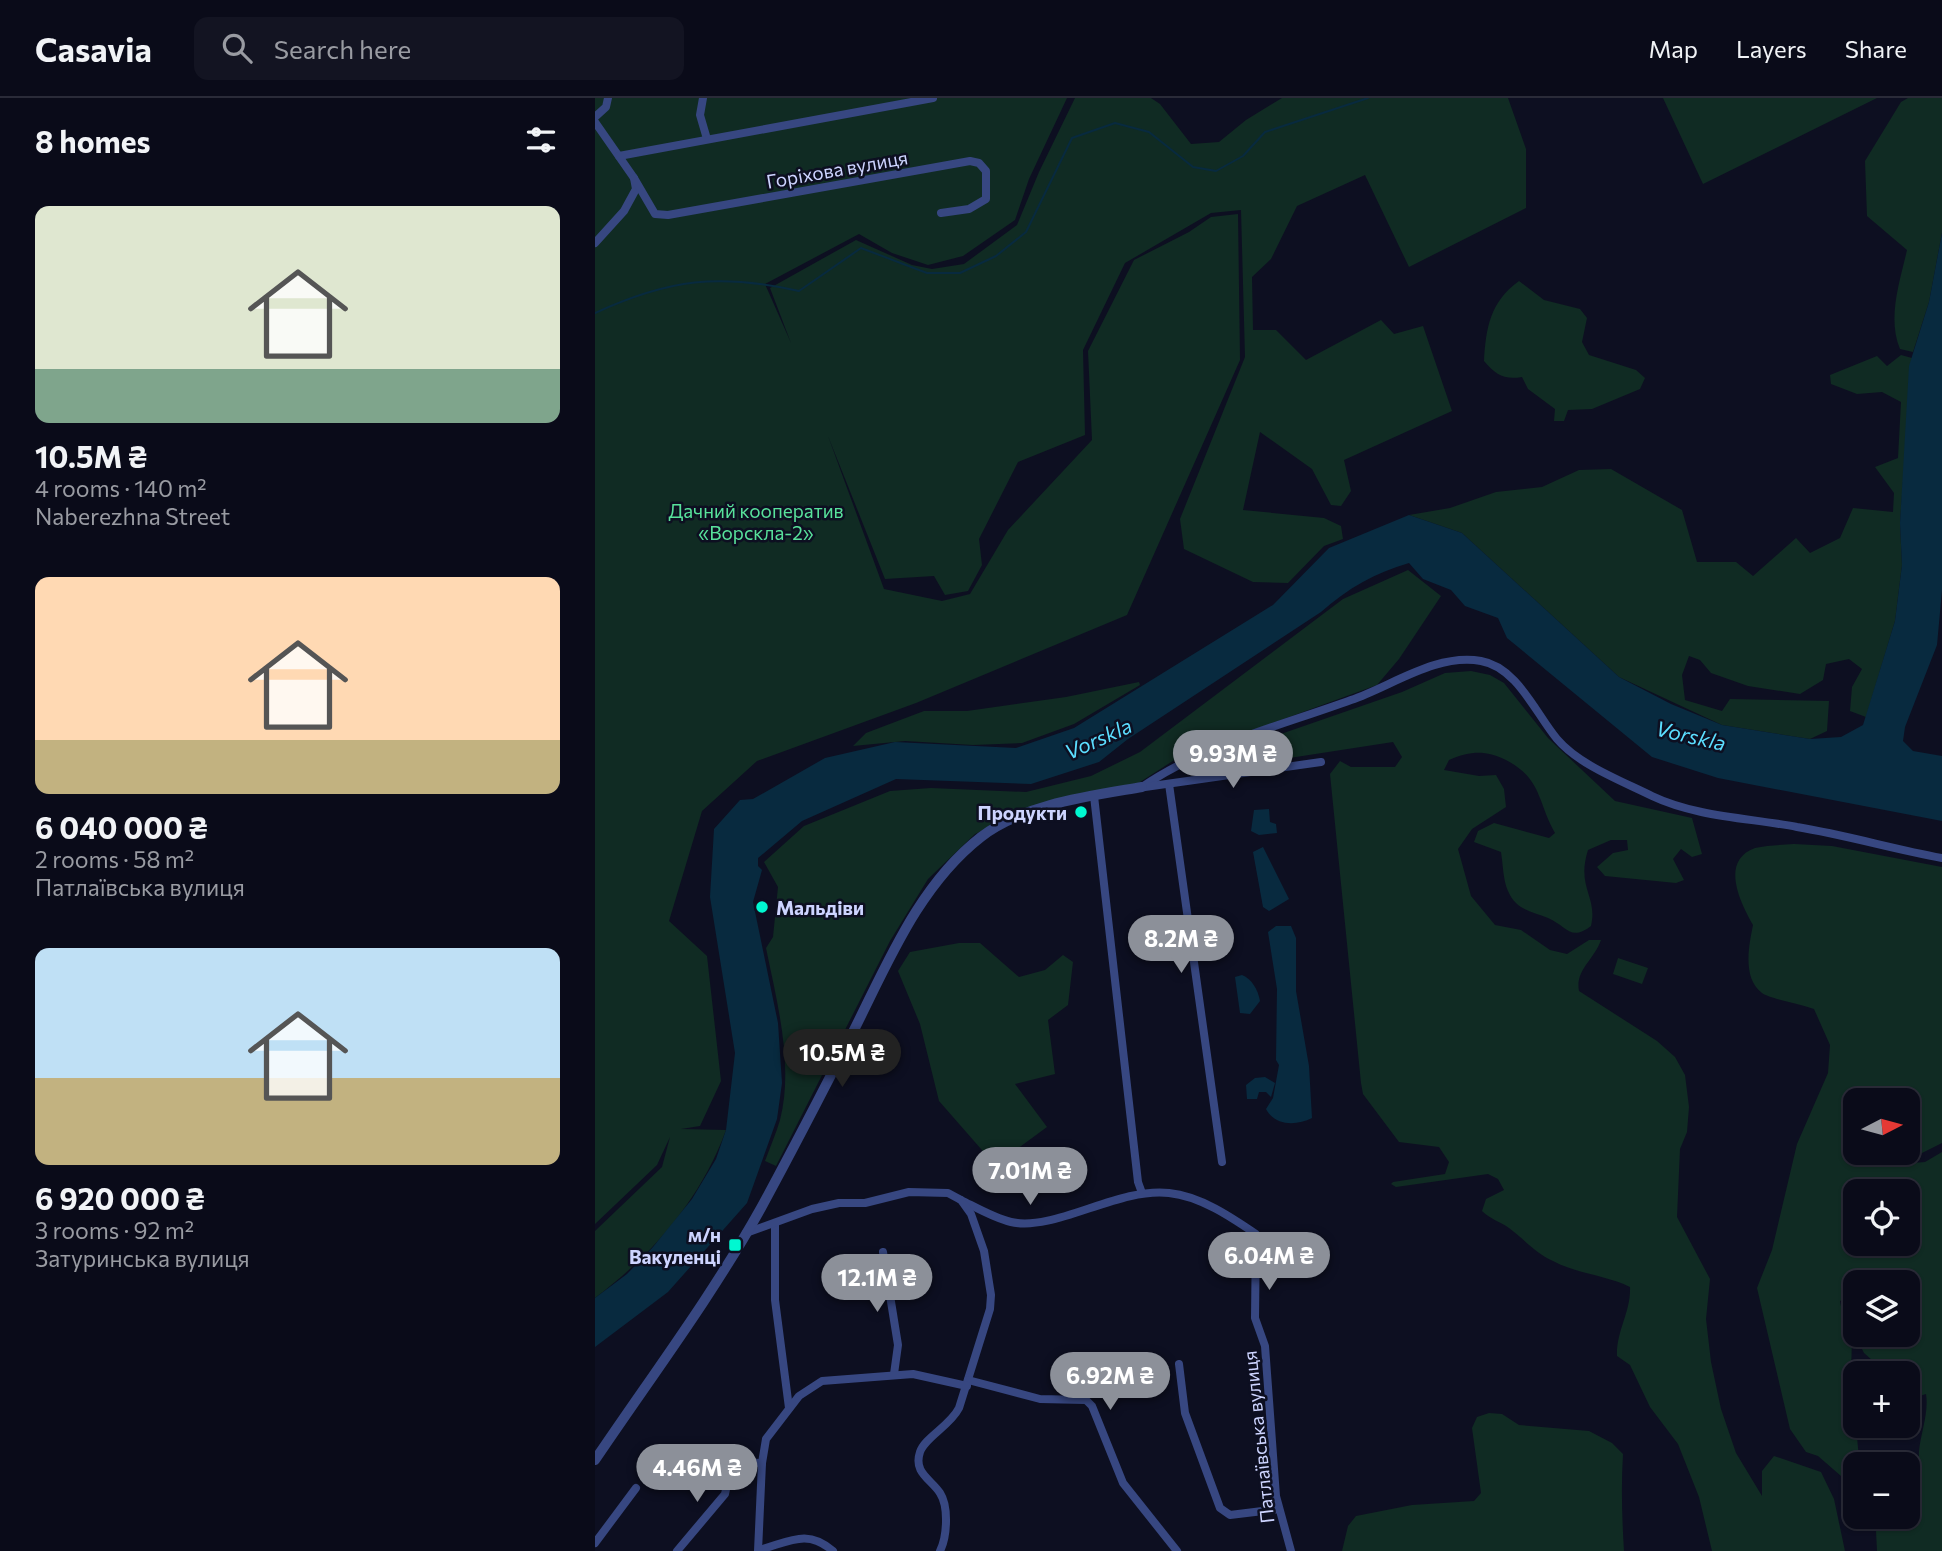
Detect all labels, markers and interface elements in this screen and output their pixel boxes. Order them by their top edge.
search box [194,17,684,80]
text: Casavia [35,28,152,69]
icon: search [218,29,256,67]
text: Search here [274,33,411,64]
text: Map [1649,34,1698,63]
text: Layers [1736,34,1807,63]
text: Share [1845,34,1907,63]
icon: filters [522,121,560,159]
text: 8 homes [35,122,151,159]
street label: Горіхова вулиця [764,145,910,193]
icon: home [235,251,361,377]
text: 10.5M ₴ [35,437,147,474]
text: 4 rooms · 140 m² [35,474,207,502]
park label: Дачний кооператив «Ворскла-2» [668,499,844,544]
text: Naberezhna Street [35,502,230,530]
icon: home [235,622,361,748]
water label: Vorskla [1060,712,1136,764]
water label: Vorskla [1654,715,1728,755]
pin: 9.93M ₴ [1168,730,1298,790]
text: 9.93M ₴ [1189,739,1277,767]
place label: Продукти [977,801,1067,824]
marker: Продукти [1073,804,1089,820]
text: 6 040 000 ₴ [35,808,208,845]
text: 2 rooms · 58 m² [35,845,194,873]
text: Патлаївська вулиця [35,873,245,901]
place label: Мальдіви [776,896,864,919]
marker: Мальдіви [754,899,770,915]
pin: 8.2M ₴ [1124,916,1238,975]
text: 8.2M ₴ [1144,924,1218,952]
icon: home [235,993,361,1119]
pin: 10.5M ₴ [777,1030,907,1089]
text: 10.5M ₴ [799,1038,885,1066]
north arrow [1843,1088,1920,1166]
map controls [1843,1088,1920,1529]
pin: 7.01M ₴ [965,1148,1095,1207]
text: 7.01M ₴ [988,1156,1072,1184]
text: 6 920 000 ₴ [35,1179,204,1216]
button: locate [1843,1179,1920,1256]
text: 3 rooms · 92 m² [35,1216,194,1244]
place label: м/н Вакуленці [629,1223,721,1268]
pin: 6.04M ₴ [1204,1232,1334,1292]
marker: м/н Вакуленці [727,1237,743,1253]
text: 6.04M ₴ [1224,1241,1314,1269]
text: Затуринська вулиця [35,1244,250,1272]
pin: 12.1M ₴ [812,1254,942,1314]
text: 12.1M ₴ [837,1263,917,1291]
button: layers [1843,1270,1920,1347]
street label: Патлаївська вулиця [1238,1350,1278,1524]
pin: 6.92M ₴ [1045,1352,1175,1412]
text: 6.92M ₴ [1066,1361,1154,1389]
button: + [1843,1361,1920,1438]
pin: 4.46M ₴ [632,1444,762,1504]
button: − [1843,1452,1920,1529]
text: 4.46M ₴ [652,1453,742,1481]

